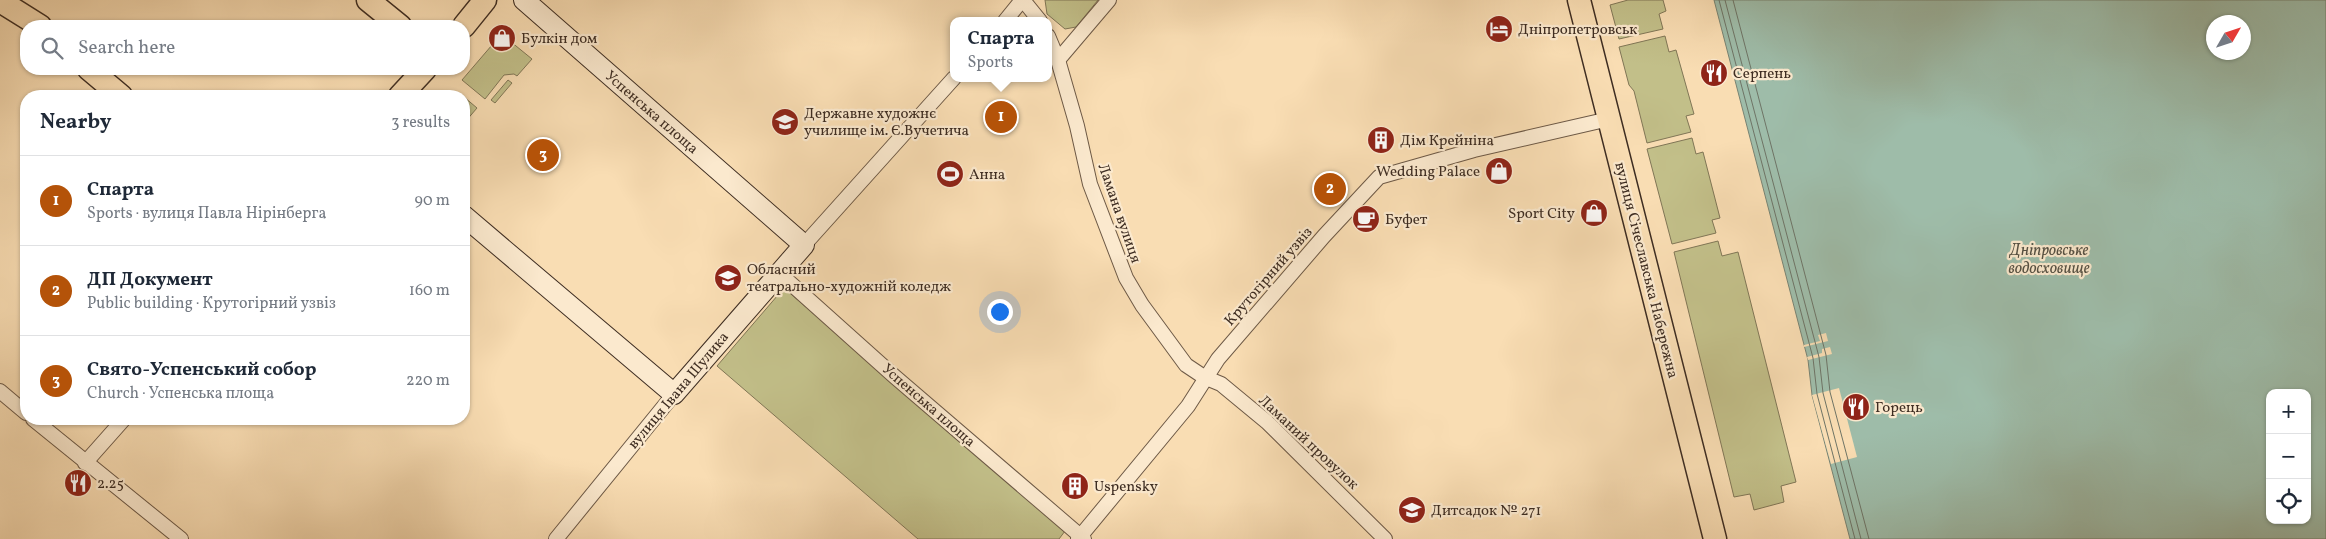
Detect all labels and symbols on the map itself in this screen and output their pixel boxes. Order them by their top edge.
hotel icon: Дніпропетровськ [1484,14,1514,44]
north arrow [2206,15,2251,60]
place label: Дніпропетровськ [1518,20,1637,41]
shop icon: Булкін дом [487,23,517,53]
place label: Булкін дом [521,29,597,50]
restaurant icon: Серпень [1699,58,1729,88]
place label: Серпень [1733,64,1791,85]
street label: Успенська площа [600,67,702,160]
pin: 1 [985,98,1017,136]
place label: Державне художнє училище ім. Є.Вучетича [804,104,969,142]
school or university icon: Державне художнє училище ім. Є.Вучетича [770,107,800,137]
building icon: Дім Крейніна [1366,125,1396,155]
place label: Дім Крейніна [1400,131,1494,152]
pin: 3 [527,136,559,174]
shop icon: Wedding Palace [1484,156,1514,186]
sports icon: Анна [935,159,965,189]
street label: вулиця Січеславська Набережна [1608,160,1683,381]
street label: Ламана вулиця [1092,161,1146,266]
place label: Wedding Palace [1376,162,1480,183]
place label: Анна [969,165,1005,186]
pin: 2 [1314,170,1346,208]
shop icon: Sport City [1579,198,1609,228]
cafe icon: Буфет [1351,204,1381,234]
place label: Sport City [1508,204,1575,225]
place label: Буфет [1385,210,1428,231]
street label: Крутогірний узвіз [1220,223,1318,331]
water label: Дніпровське водосховище [2008,240,2090,280]
place label: Обласний театрально-художній коледж [747,260,951,298]
school or university icon: Обласний театрально-художній коледж [713,263,743,293]
your location [987,299,1013,325]
street label: вулиця Івана Шулика [624,328,735,454]
street label: Успенська площа [877,360,979,453]
street label: Ламаний провулок [1253,391,1363,495]
restaurant icon: Горець [1841,392,1871,422]
place label: Горець [1875,398,1923,419]
restaurant icon: 2.25 [63,468,93,498]
building icon: Uspensky [1060,471,1090,501]
place label: 2.25 [97,474,124,495]
place label: Uspensky [1094,477,1158,498]
school or university icon: Дитсадок № 271 [1397,495,1427,525]
place label: Дитсадок № 271 [1431,501,1541,522]

